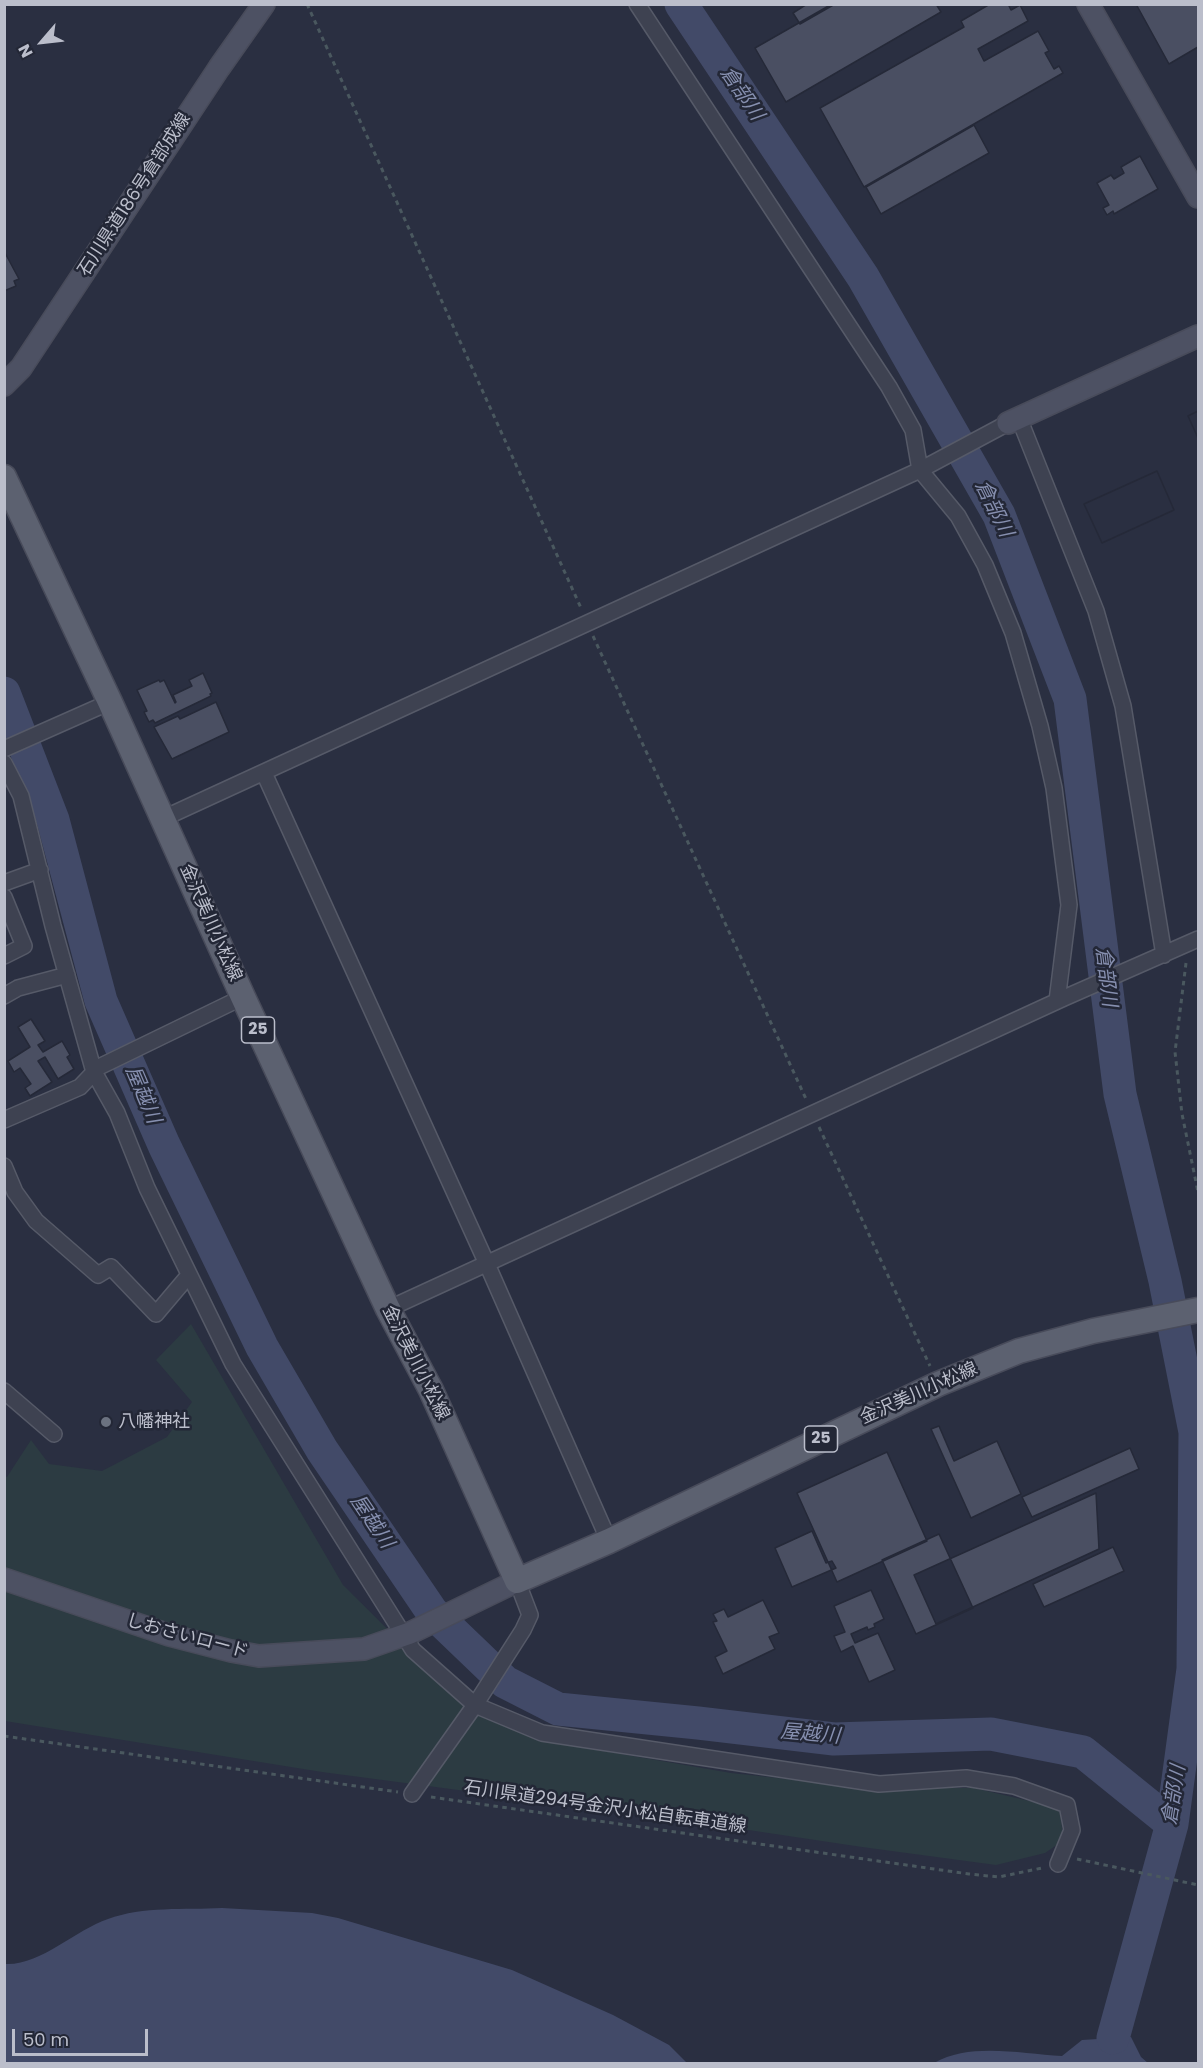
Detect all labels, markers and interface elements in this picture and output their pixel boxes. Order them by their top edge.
north arrow [12,12,72,72]
text: N [13,40,39,61]
water label: 倉部川 [714,62,768,126]
street label: 石川県道186号倉部成線 [74,109,196,281]
water label: 倉部川 [969,477,1017,541]
street label: 金沢美川小松線 [175,861,245,985]
water label: 倉部川 [1089,946,1121,1008]
road number: 25 [242,1017,274,1043]
water label: 屋越川 [119,1063,165,1127]
street label: 金沢美川小松線 [377,1302,453,1424]
street label: 金沢美川小松線 [857,1359,981,1429]
place label: 八幡神社 [118,1411,190,1433]
marker: 八幡神社 [99,1415,113,1429]
road number: 25 [804,1426,838,1452]
water label: 屋越川 [344,1490,398,1554]
street label: しおさいロード [123,1610,251,1664]
water label: 屋越川 [779,1720,841,1750]
water label: 倉部川 [1158,1763,1192,1827]
street label: 石川県道294号金沢小松自転車道線 [462,1777,748,1839]
scale bar [15,2017,152,2055]
text: 50 m [23,2027,69,2052]

